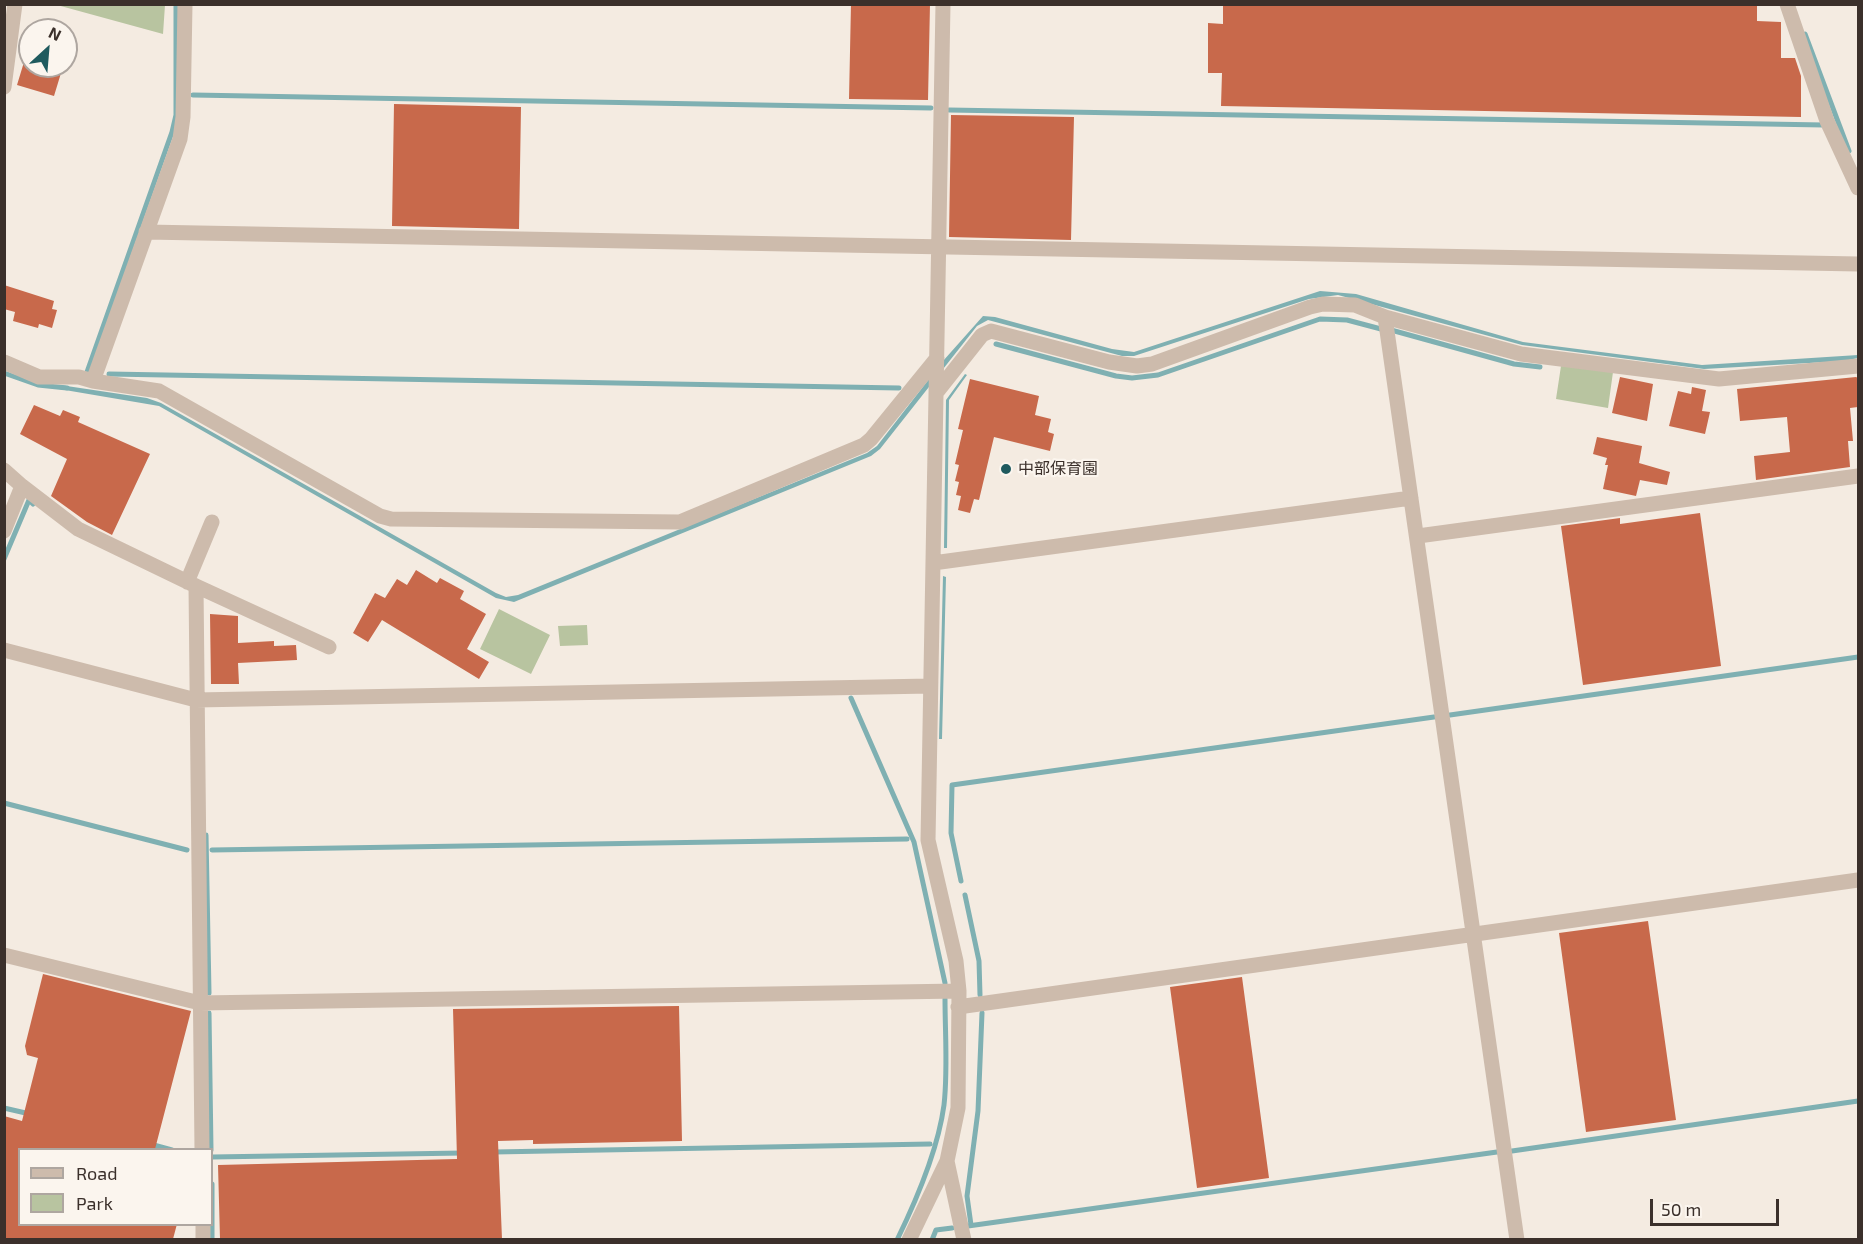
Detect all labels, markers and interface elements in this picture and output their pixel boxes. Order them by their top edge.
north arrow [18,18,78,78]
text: N [46,22,65,44]
place label: 中部保育園 [1018,459,1098,479]
marker: 中部保育園 [999,462,1013,476]
legend [18,1148,213,1226]
text: Road [76,1162,117,1184]
scale bar [1653,1187,1782,1225]
text: Park [76,1192,113,1214]
text: 50 m [1661,1198,1701,1220]

